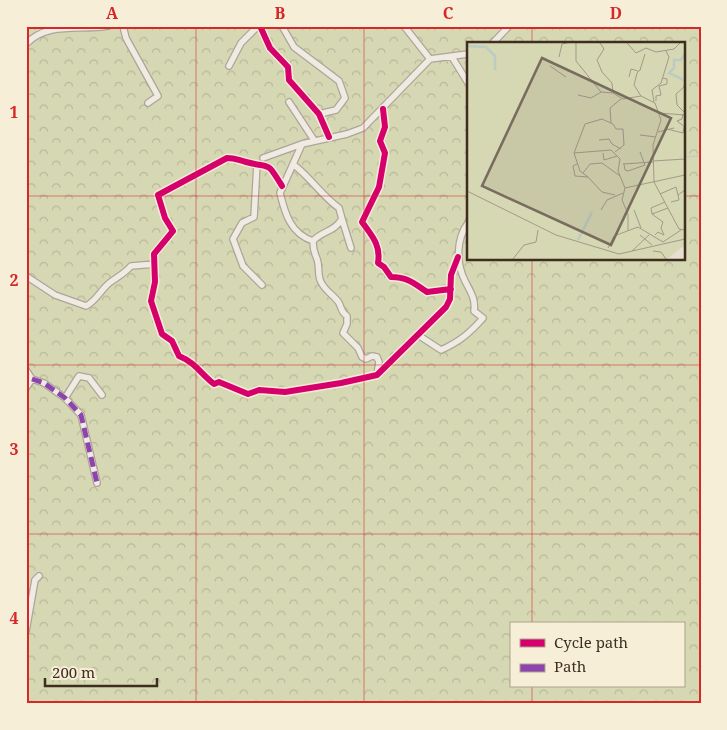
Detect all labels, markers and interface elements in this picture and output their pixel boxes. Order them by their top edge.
text: A [106,2,119,24]
text: B [275,2,286,24]
text: C [443,2,454,24]
text: D [610,2,622,24]
inset map [467,42,684,260]
text: 1 [9,101,19,123]
text: 2 [9,269,19,291]
text: 3 [9,438,19,460]
text: 4 [9,607,19,629]
legend [510,622,684,688]
text: Cycle path [554,632,629,652]
scale bar [45,655,158,687]
text: Path [554,656,587,676]
text: 200 m [52,662,95,682]

